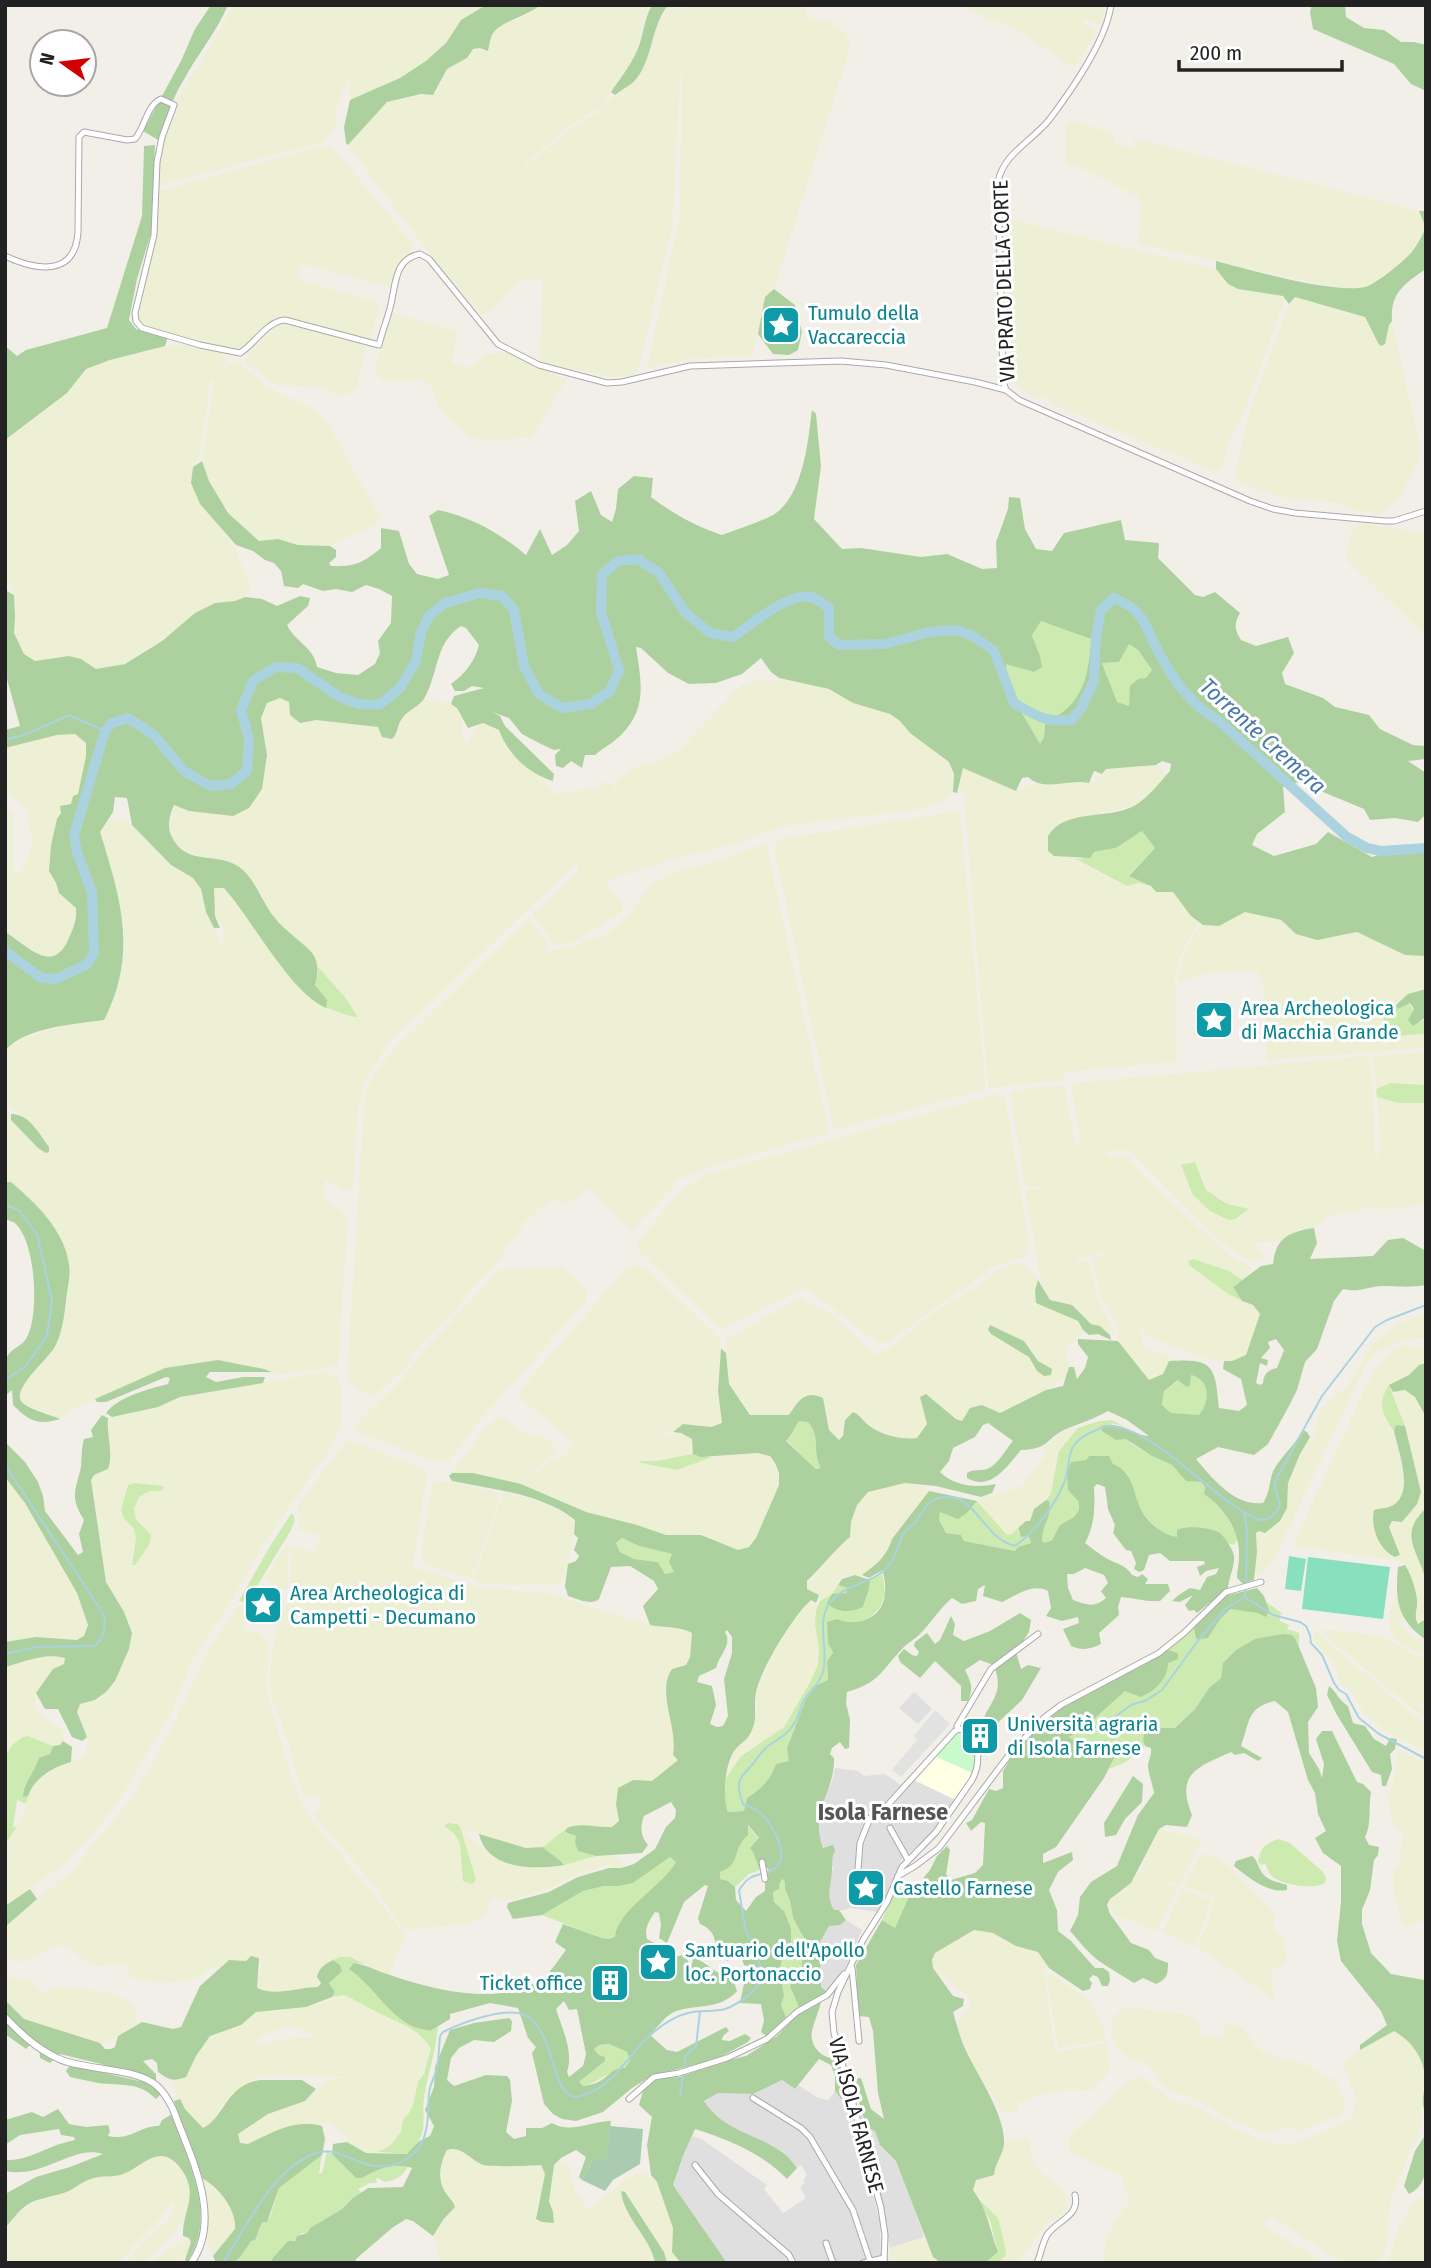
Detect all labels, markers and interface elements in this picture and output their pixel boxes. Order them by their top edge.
north arrow [28,28,98,98]
scale bar [1179,28,1342,72]
text: 200 m [1190,40,1242,66]
text: N [34,51,60,67]
street label: VIA PRATO DELLA CORTE [987,179,1021,383]
place label: Tumulo della Vaccareccia [808,300,919,350]
place icon: Tumulo della Vaccareccia [760,304,802,346]
water label: Torrente Cremera [1194,672,1332,800]
place label: Area Archeologica di Macchia Grande [1241,995,1399,1045]
place icon: Area Archeologica di Macchia Grande [1193,999,1235,1041]
place label: Area Archeologica di Campetti - Decumano [290,1580,476,1630]
place icon: Area Archeologica di Campetti - Decumano [242,1584,284,1626]
place label: Università agraria di Isola Farnese [1007,1711,1158,1761]
building icon: Università agraria di Isola Farnese [959,1715,1001,1757]
district label: Isola Farnese [818,1798,948,1826]
place icon: Castello Farnese [845,1867,887,1909]
place label: Castello Farnese [893,1875,1033,1901]
place label: Santuario dell'Apollo loc. Portonaccio [685,1937,865,1987]
place icon: Santuario dell'Apollo loc. Portonaccio [637,1941,679,1983]
building icon: Ticket office [589,1962,631,2004]
place label: Ticket office [480,1970,583,1996]
street label: VIA ISOLA FARNESE [823,2034,889,2196]

